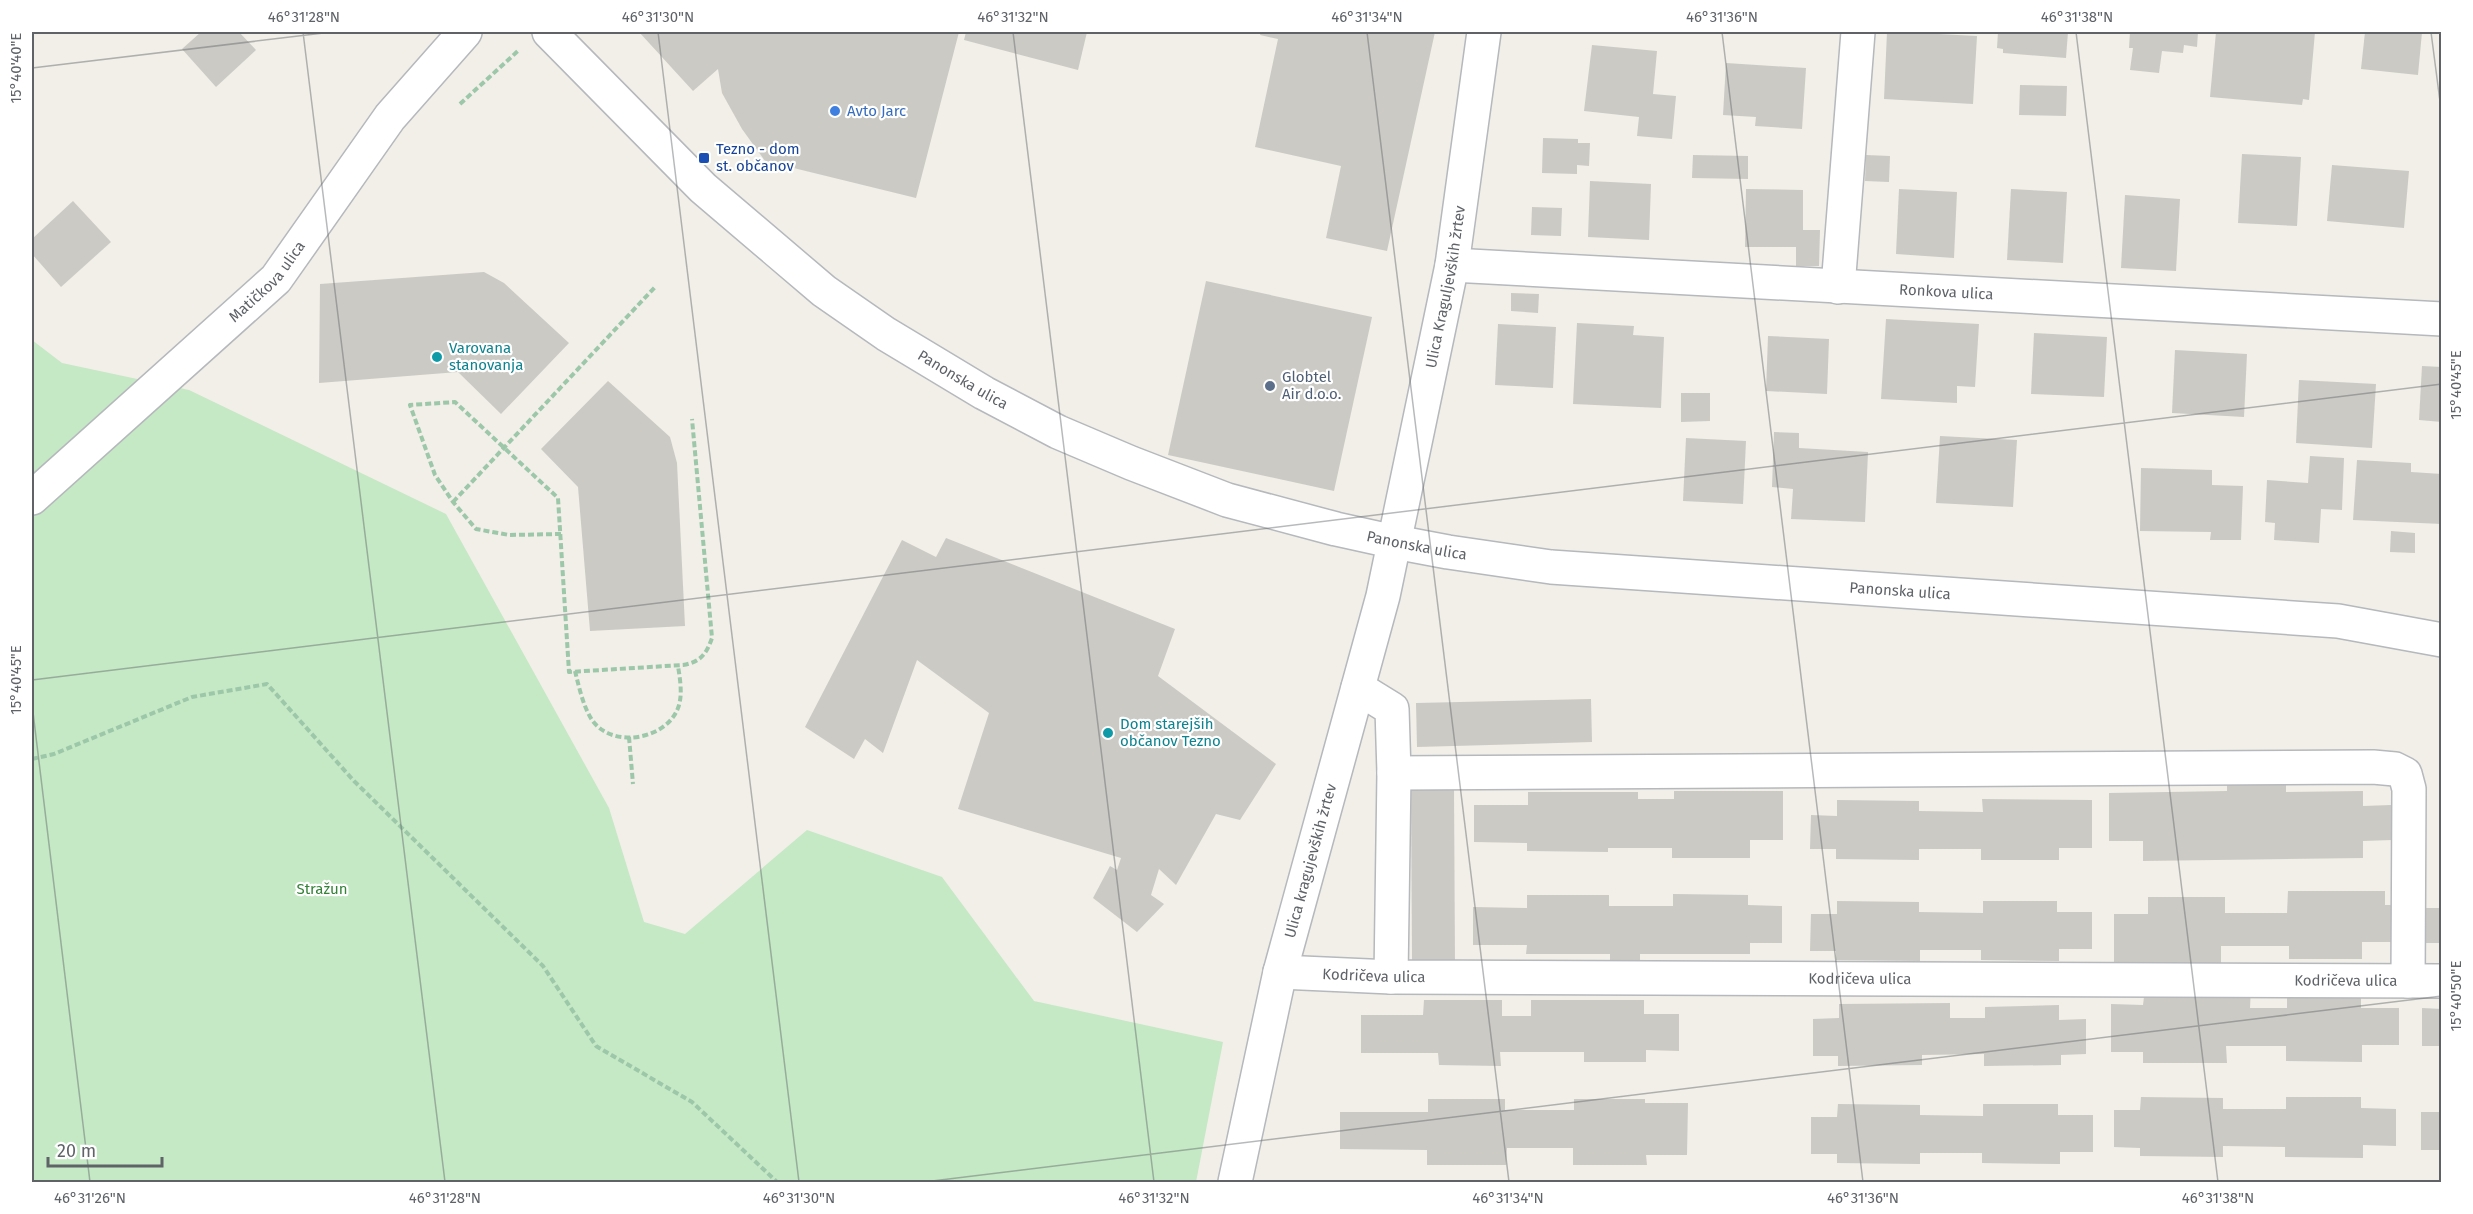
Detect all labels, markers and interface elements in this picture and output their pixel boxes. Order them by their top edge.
text: 46°31'28"N [268,8,340,26]
text: 46°31'30"N [622,8,694,26]
text: 46°31'32"N [977,8,1049,26]
text: 46°31'34"N [1331,8,1403,26]
text: 46°31'36"N [1686,8,1758,26]
text: 46°31'38"N [2041,8,2113,26]
text: 15°40'40"E [7,33,25,103]
place label: Avto Jarc [847,102,906,120]
marker: Avto Jarc [828,104,842,118]
place label: Tezno - dom st. občanov [716,140,800,175]
marker: Tezno - dom st. občanov [697,151,711,165]
street label: Ulica Kraguljevških žrtev [1422,204,1469,370]
street label: Matičkova ulica [225,237,309,326]
street label: Ronkova ulica [1899,280,1994,304]
place label: Varovana stanovanja [449,339,523,374]
street label: Panonska ulica [914,346,1011,413]
marker: Varovana stanovanja [430,350,444,364]
text: 15°40'45"E [2447,350,2465,420]
place label: Globtel Air d.o.o. [1282,368,1341,403]
marker: Globtel Air d.o.o. [1263,379,1277,393]
street label: Panonska ulica [1365,527,1468,564]
street label: Panonska ulica [1849,578,1951,603]
text: 15°40'45"E [7,645,25,715]
place label: Dom starejših občanov Tezno [1120,715,1221,750]
marker: Dom starejših občanov Tezno [1101,726,1115,740]
street label: Ulica kragujevških žrtev [1281,781,1340,940]
park label: Stražun [297,880,347,898]
text: 15°40'50"E [2447,961,2465,1031]
street label: Kodričeva ulica [1322,965,1426,986]
street label: Kodričeva ulica [1808,970,1912,988]
street label: Kodričeva ulica [2294,971,2398,990]
scale bar [48,1130,162,1168]
text: 20 m [57,1140,96,1162]
text: 46°31'26"N [54,1189,126,1207]
text: 46°31'28"N [409,1189,481,1207]
text: 46°31'30"N [763,1189,835,1207]
text: 46°31'32"N [1118,1189,1190,1207]
text: 46°31'34"N [1472,1189,1544,1207]
text: 46°31'36"N [1827,1189,1899,1207]
text: 46°31'38"N [2182,1189,2254,1207]

